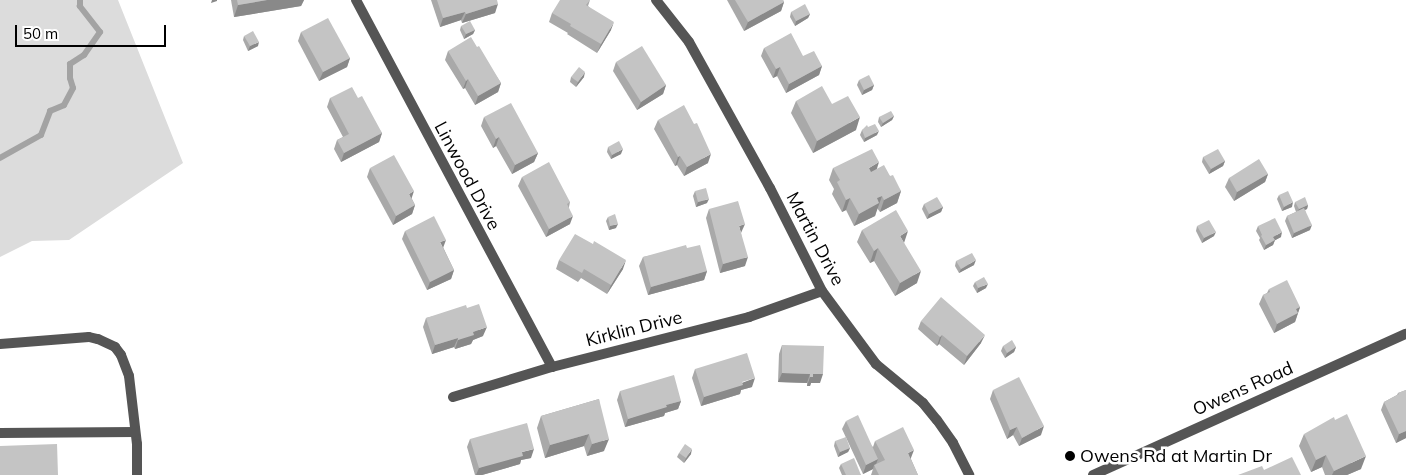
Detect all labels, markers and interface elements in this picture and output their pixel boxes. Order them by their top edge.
scale bar [18,15,169,47]
text: 50 m [23,24,58,43]
street label: Linwood Drive [429,118,505,234]
street label: Martin Drive [781,189,849,289]
street label: Kirklin Drive [583,307,685,351]
street label: Owens Road [1190,357,1296,421]
place label: Owens Rd at Martin Dr [1080,445,1272,467]
marker: Owens Rd at Martin Dr [1064,450,1076,462]

